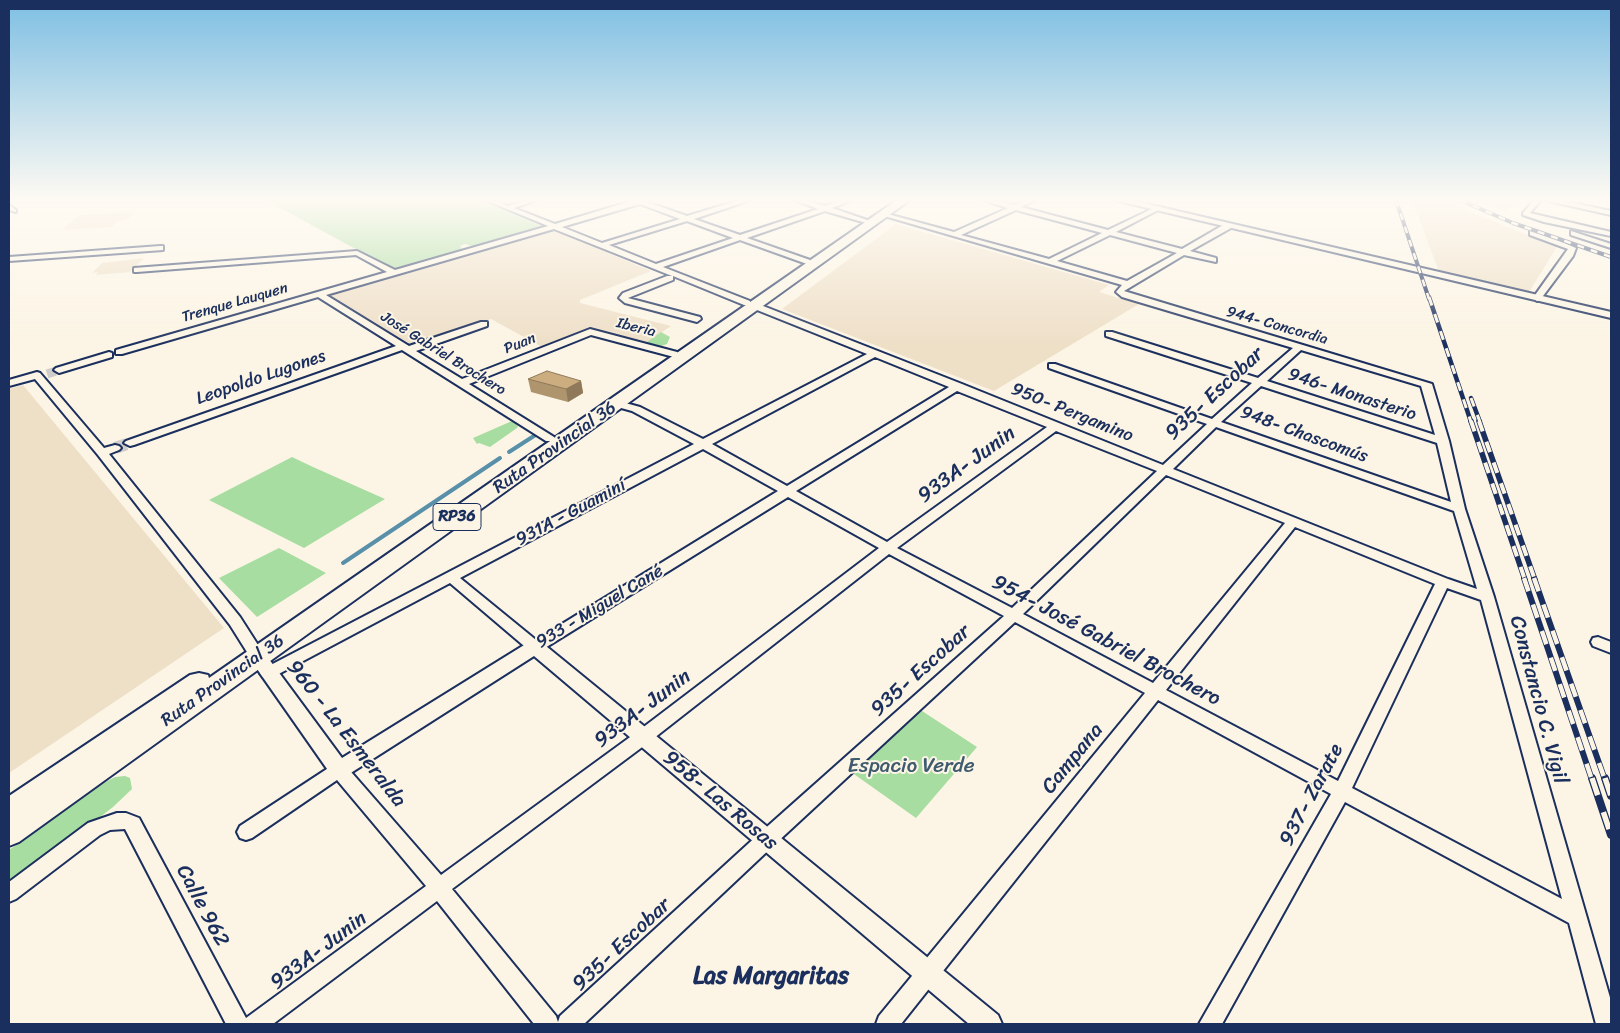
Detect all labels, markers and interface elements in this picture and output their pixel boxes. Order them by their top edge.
street label: Trenque Lauquen [180,279,290,327]
street label: 944- Concordia [1224,303,1330,349]
street label: José Gabriel Brochero [377,308,509,400]
street label: Iberia [615,314,657,342]
street label: Puan [501,330,539,358]
street label: 935- Escobar [1161,342,1269,446]
street label: Leopoldo Lugones [193,346,329,410]
street label: 946- Monasterio [1285,364,1419,426]
street label: 950- Pergamino [1008,379,1136,447]
street label: Ruta Provincial 36 [489,397,621,499]
street label: 948- Chascomús [1237,402,1371,468]
street label: 933A- Junin [913,421,1021,509]
street label: 931A - Guaminí [512,475,630,551]
road number: RP36 [433,504,481,530]
street label: 933 - Miguel Cané [532,560,668,654]
street label: 954- José Gabriel Brochero [987,570,1225,712]
street label: Constancio C. Vigil [1503,613,1573,787]
street label: 935- Escobar [866,620,976,722]
street label: Ruta Provincial 36 [157,630,289,732]
street label: 960 - La Esmeralda [281,656,411,812]
street label: 933A- Junin [590,664,696,754]
street label: Campana [1037,719,1109,799]
street label: 937- Zarate [1275,740,1349,850]
street label: 958- Las Rosas [657,746,783,856]
park label: Espacio Verde [847,754,975,780]
street label: Calle 962 [170,861,234,951]
street label: 935- Escobar [568,893,676,997]
street label: 933A- Junin [266,906,372,996]
district label: Las Margaritas [693,963,849,991]

